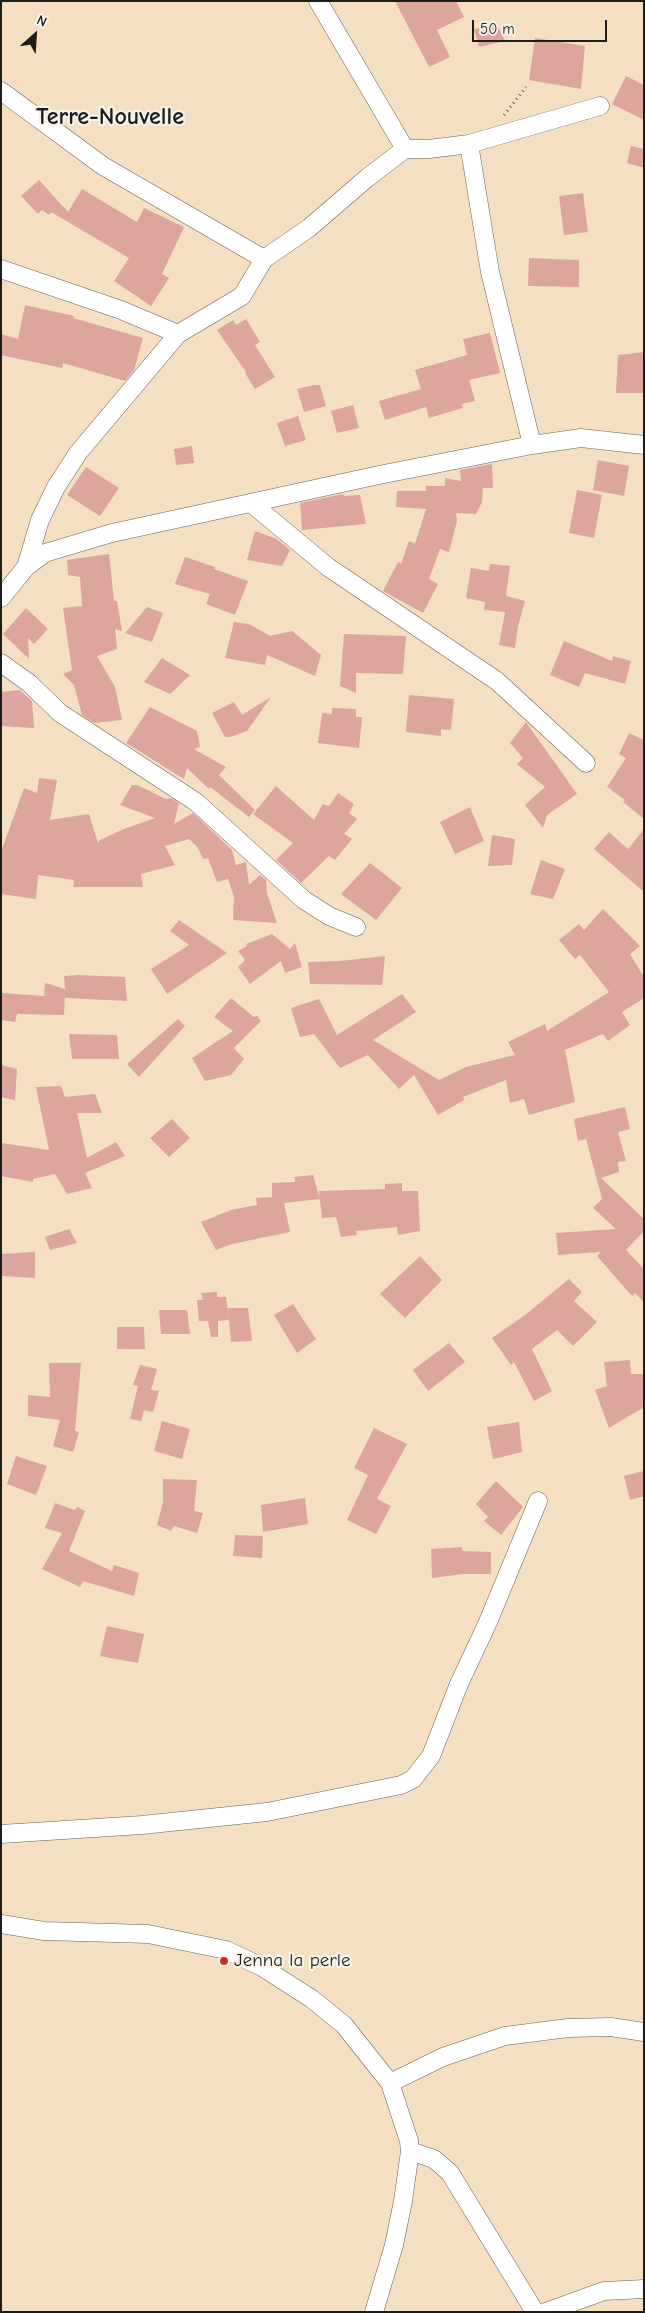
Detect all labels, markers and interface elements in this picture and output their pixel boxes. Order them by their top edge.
north arrow [10,10,60,60]
scale bar [475,10,610,42]
text: N [34,11,50,31]
text: 50 m [480,20,515,38]
district label: Terre-Nouvelle [36,103,184,131]
place label: Jenna la perle [234,1950,351,1972]
marker: Jenna la perle [218,1955,230,1967]

